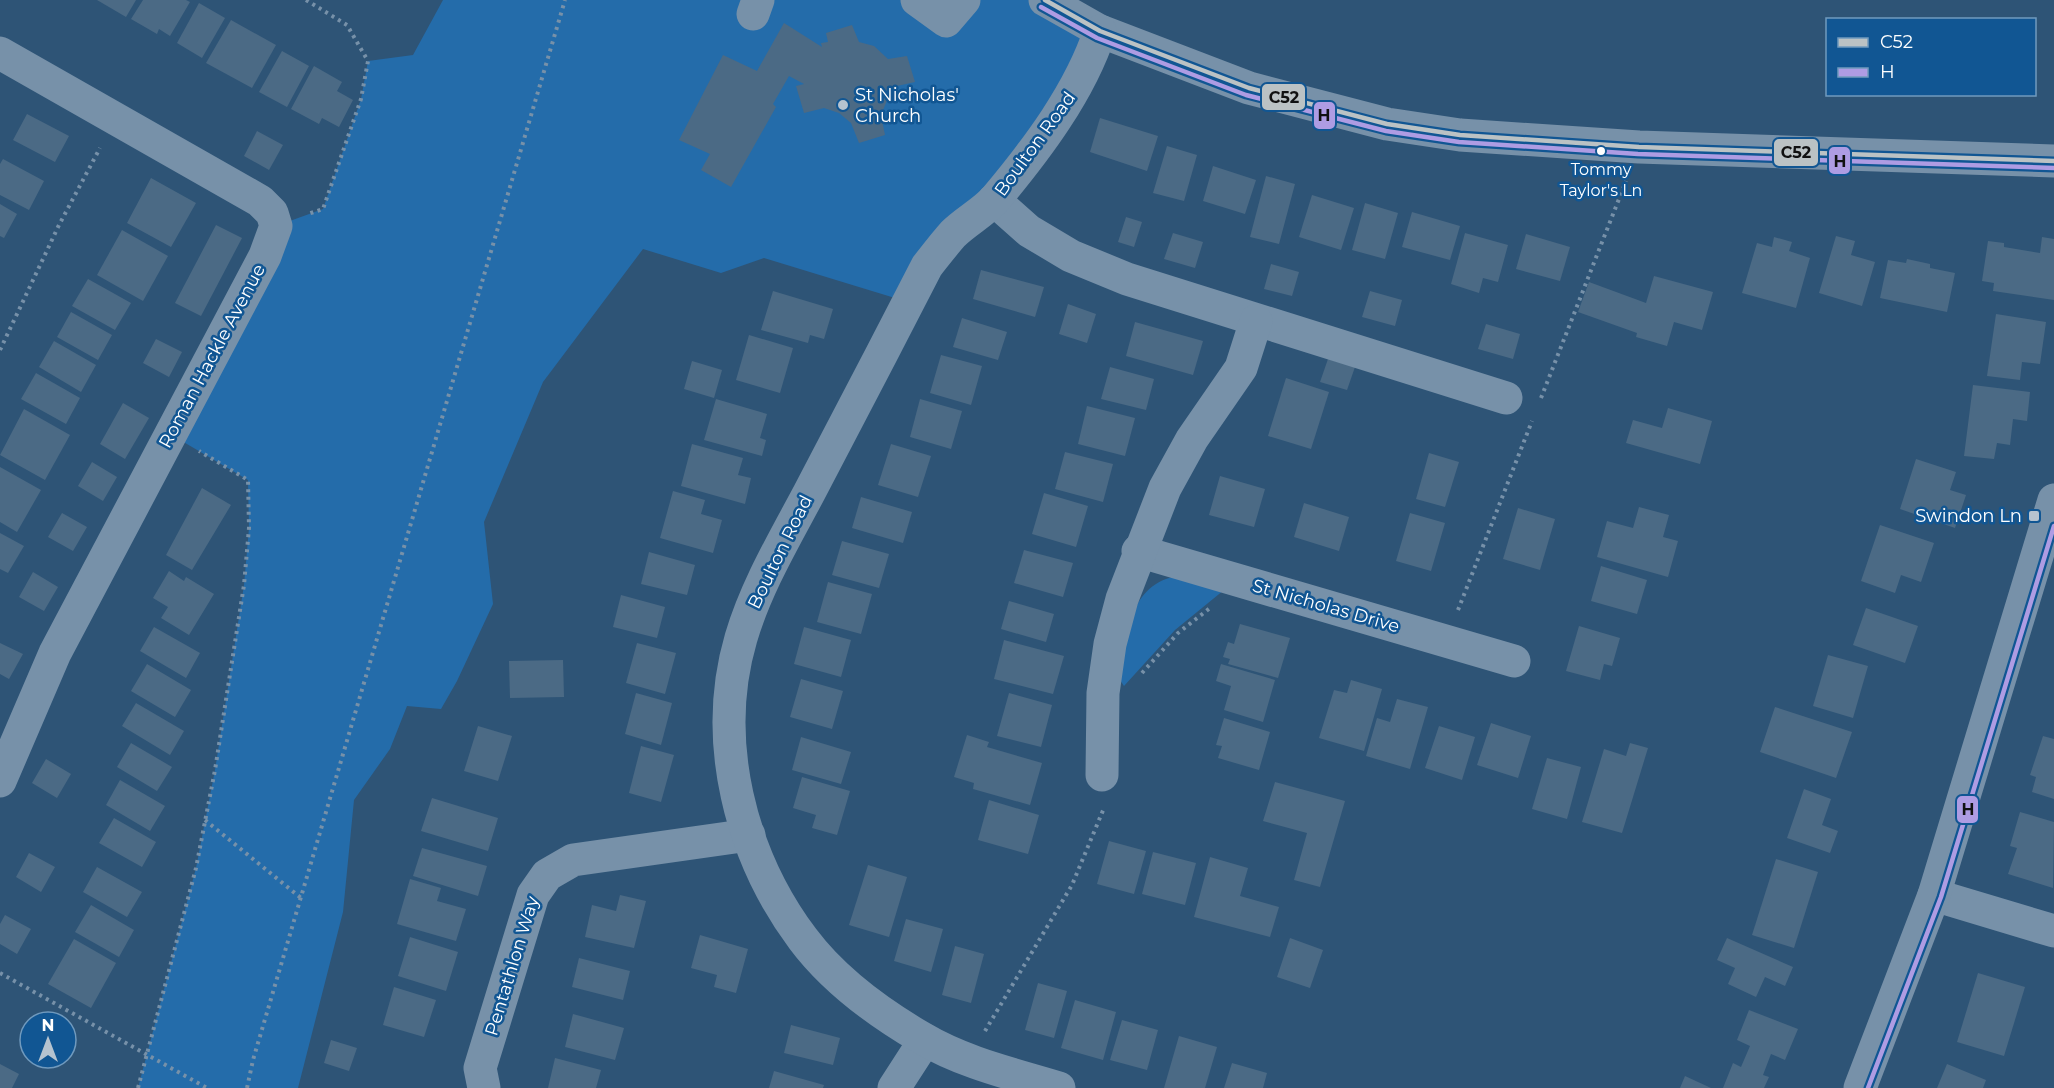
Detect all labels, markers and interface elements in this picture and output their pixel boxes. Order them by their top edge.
legend [1826,18,2036,96]
text: C52 [1880,31,1913,53]
text: H [1880,61,1895,83]
line badge: C52 [1261,83,1306,111]
place label: St Nicholas' Church [855,84,959,127]
street label: Boulton Road [990,87,1080,201]
text: C52 [1269,88,1299,107]
marker: St Nicholas' Church [836,98,850,112]
line badge: H [1313,101,1336,130]
text: H [1318,106,1330,125]
line badge: C52 [1773,138,1819,167]
text: C52 [1781,143,1811,162]
marker: Tommy Taylor's Ln [1595,145,1607,157]
line badge: H [1828,146,1851,175]
text: H [1834,152,1846,171]
place label: Tommy Taylor's Ln [1560,160,1642,200]
street label: Roman Hackle Avenue [154,260,270,452]
street label: Boulton Road [743,492,817,612]
place label: Swindon Ln [1915,505,2022,527]
marker: Swindon Ln [2027,509,2041,523]
street label: St Nicholas Drive [1250,574,1402,638]
line badge: H [1956,795,1979,824]
text: H [1962,800,1974,819]
street label: Pentathlon Way [480,893,544,1038]
north arrow [18,1010,78,1070]
text: N [42,1016,54,1035]

